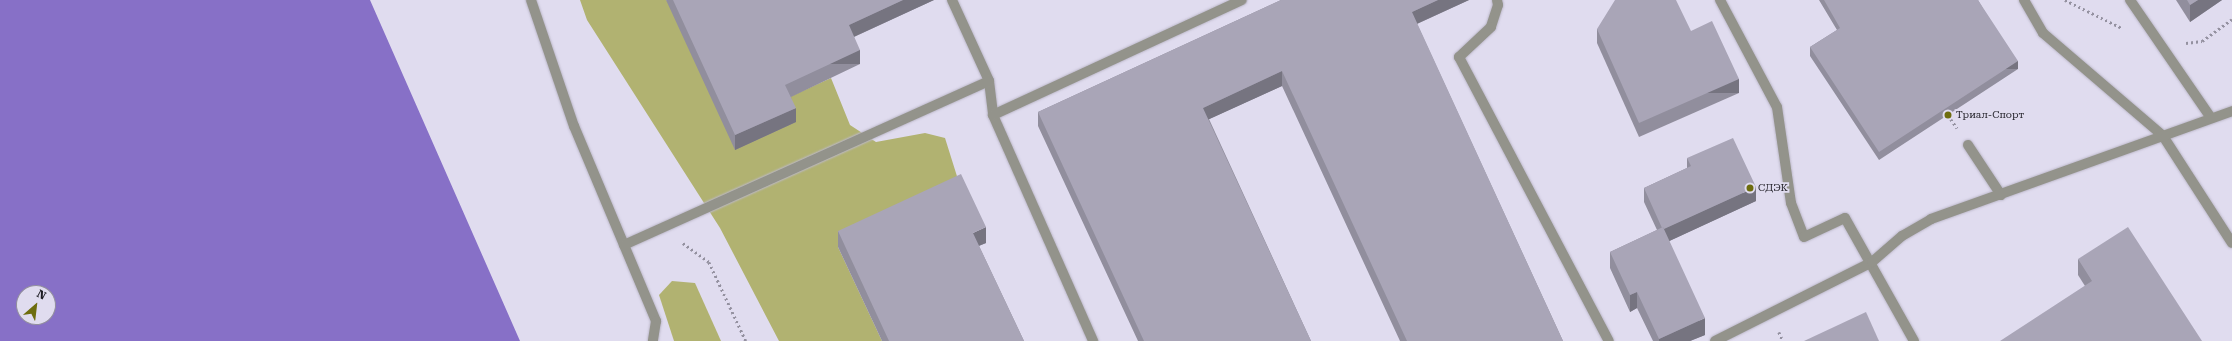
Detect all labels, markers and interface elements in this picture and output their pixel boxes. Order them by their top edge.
place label: Триал-Спорт [1956,109,2024,121]
marker: Триал-Спорт [1943,110,1953,120]
place label: СДЭК [1758,182,1788,194]
marker: СДЭК [1745,183,1755,193]
north arrow [16,285,56,325]
text: N [35,287,48,303]

